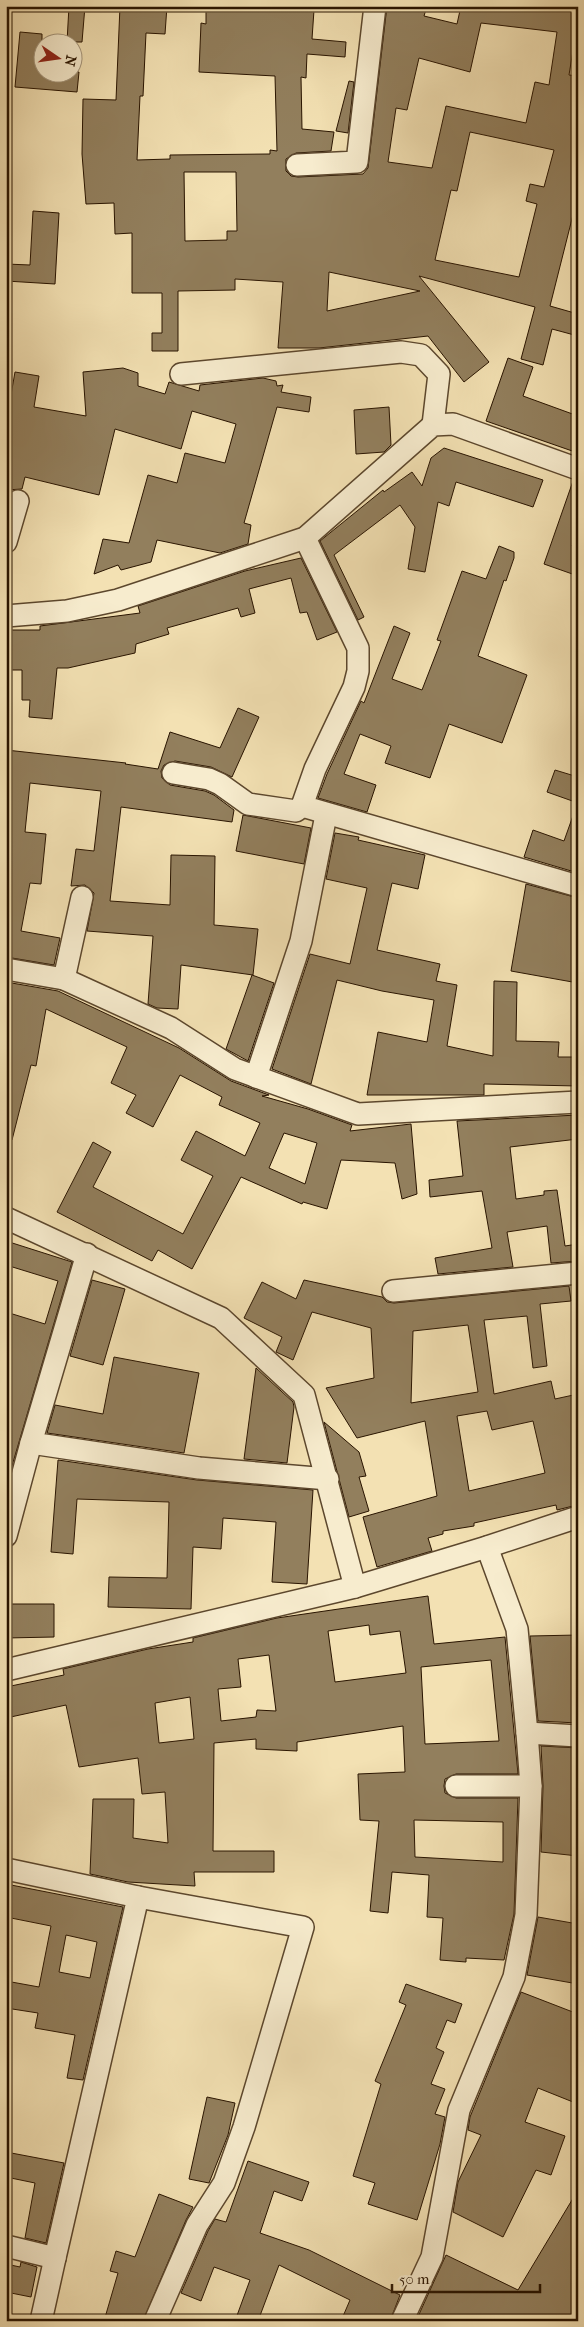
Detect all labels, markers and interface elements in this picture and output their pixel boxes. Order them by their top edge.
north arrow [32,32,82,82]
text: N [61,54,80,68]
scale bar [392,2262,539,2294]
text: 50 m [399,2270,430,2288]

